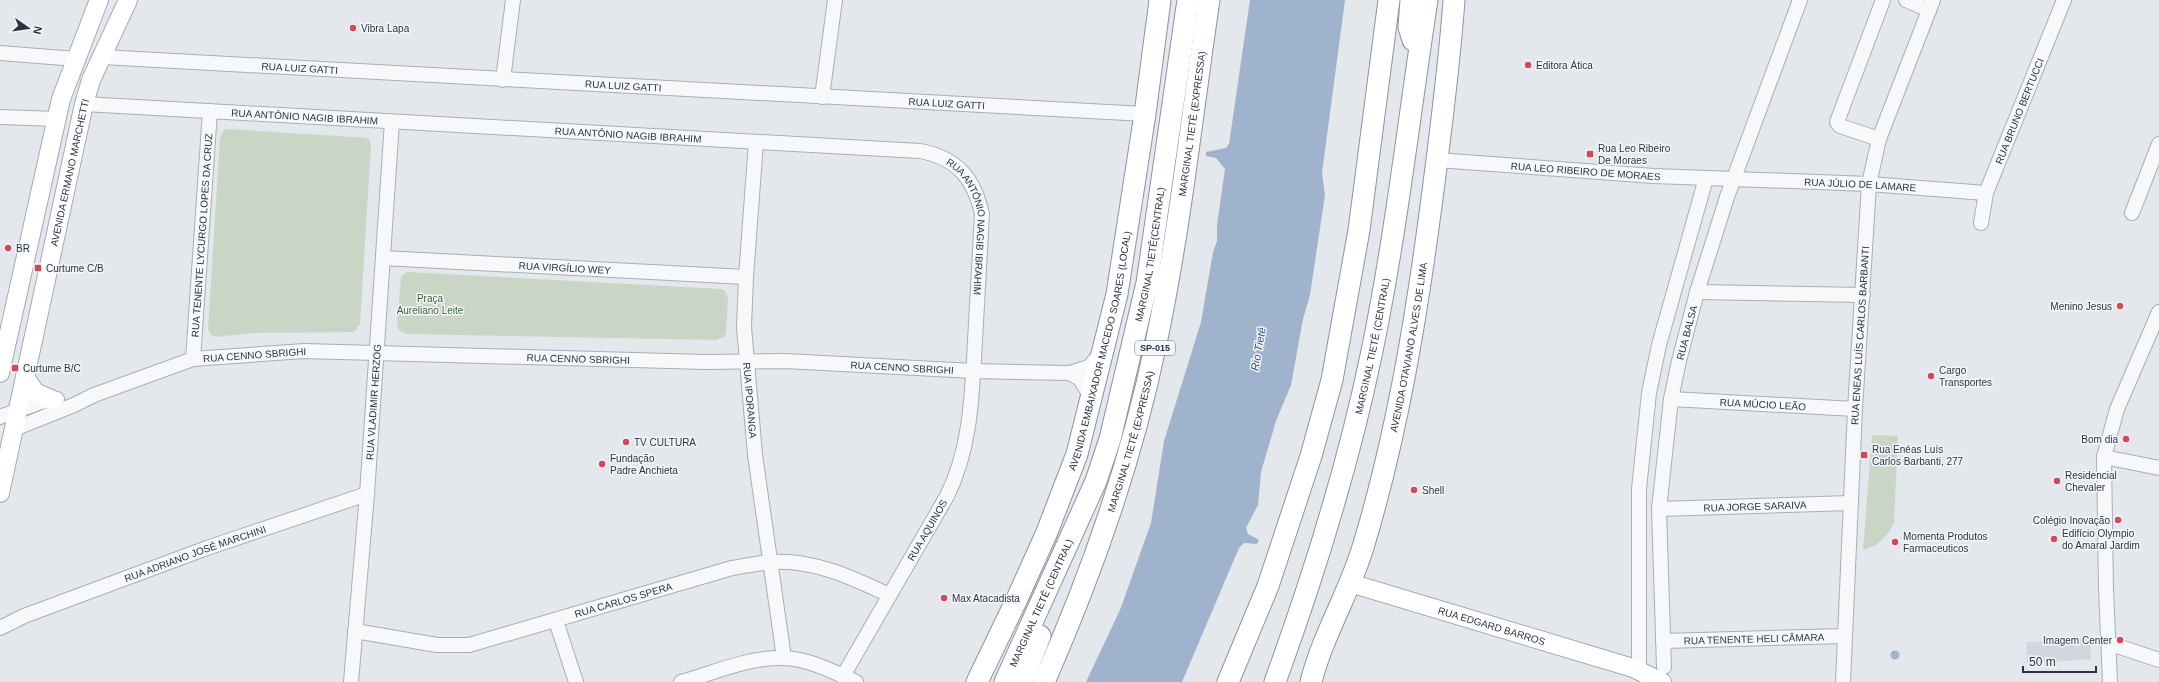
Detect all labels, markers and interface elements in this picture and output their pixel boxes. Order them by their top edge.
north arrow [8,8,48,48]
marker: Vibra Lapa [348,23,358,33]
place label: Vibra Lapa [361,23,410,34]
text: N [31,25,44,36]
street label: MARGINAL TIETÊ (EXPRESSA) [1177,50,1208,197]
street label: RUA BRUNO BERTUCCI [1993,56,2046,166]
place label: Editora Ática [1536,59,1593,71]
marker: Editora Ática [1523,60,1533,70]
street label: RUA LUIZ GATTI [261,61,338,76]
street label: RUA LUIZ GATTI [585,78,662,94]
street label: RUA LUIZ GATTI [908,96,985,111]
street label: AVENIDA ERMANO MARCHETTI [48,98,91,247]
street label: RUA ANTÔNIO NAGIB IBRAHIM [231,107,378,127]
street label: RUA ANTÔNIO NAGIB IBRAHIM [554,125,702,145]
street label: RUA TENENTE LYCURGO LOPES DA CRUZ [190,133,214,338]
place label: Rua Leo Ribeiro De Moraes [1598,143,1671,166]
marker: Rua Leo Ribeiro De Moraes [1585,149,1595,159]
street label: RUA ANTÔNIO NAGIB IBRAHIM [944,156,988,295]
street label: RUA LEO RIBEIRO DE MORAES [1510,160,1661,182]
street label: RUA JÚLIO DE LAMARE [1804,177,1917,194]
street label: MARGINAL TIETÊ(CENTRAL) [1133,186,1167,323]
street label: AVENIDA EMBAIXADOR MACEDO SOARES (LOCAL) [1066,230,1133,472]
marker: BR [3,243,13,253]
place label: BR [16,243,30,254]
street label: RUA ENEAS LUÍS CARLOS BARBANTI [1849,246,1871,425]
street label: RUA VIRGÍLIO WEY [518,260,611,276]
street label: AVENIDA OTAVIANO ALVES DE LIMA [1388,261,1429,433]
marker: Curtume C/B [33,263,43,273]
place label: Curtume C/B [46,263,104,274]
street label: MARGINAL TIETÊ (CENTRAL) [1353,277,1392,416]
park label: Praça Aureliano Leite [397,293,464,316]
place label: Menino Jesus [2050,301,2112,312]
marker: Menino Jesus [2115,301,2125,311]
street label: RUA BALSA [1675,304,1699,361]
water label: Rio Tietê [1248,326,1268,372]
road number: SP-015 [1135,341,1175,355]
street label: RUA VLADIMIR HERZOG [364,343,383,460]
street label: RUA CENNO SBRIGHI [203,346,306,364]
street label: RUA CENNO SBRIGHI [526,352,630,366]
street label: RUA CENNO SBRIGHI [850,359,954,376]
street label: RUA IPORANGA [741,362,759,439]
marker: Curtume B/C [10,363,20,373]
place label: Curtume B/C [23,363,81,374]
place label: Cargo Transportes [1939,365,1992,388]
street label: MARGINAL TIETÊ (EXPRESSA) [1106,370,1156,514]
marker: Cargo Transportes [1926,371,1936,381]
street label: RUA MÚCIO LEÃO [1719,397,1806,412]
place label: Bom dia [2081,434,2118,445]
marker: Bom dia [2121,434,2131,444]
marker: TV CULTURA [621,437,631,447]
place label: TV CULTURA [634,437,696,448]
place label: Rua Enéas Luís Carlos Barbanti, 277 [1872,444,1964,467]
marker: Rua Enéas Luís Carlos Barbanti, 277 [1859,450,1869,460]
place label: Fundação Padre Anchieta [610,453,678,476]
marker: Fundação Padre Anchieta [597,459,607,469]
place label: Residencial Chevaler [2065,470,2117,493]
marker: Residencial Chevaler [2052,476,2062,486]
marker: Shell [1409,485,1419,495]
place label: Shell [1422,485,1444,496]
street label: RUA AQUINOS [905,497,950,563]
street label: RUA JORGE SARAIVA [1703,499,1807,514]
place label: Colégio Inovação [2033,515,2110,526]
marker: Colégio Inovação [2113,515,2123,525]
street label: RUA ADRIANO JOSÉ MARCHINI [123,524,267,584]
place label: Edifício Olympio do Amaral Jardim [2062,528,2140,551]
place label: Momenta Produtos Farmaceuticos [1903,531,1988,554]
marker: Edifício Olympio do Amaral Jardim [2049,534,2059,544]
street label: MARGINAL TIETÊ (CENTRAL) [1008,537,1075,669]
marker: Momenta Produtos Farmaceuticos [1890,537,1900,547]
street label: RUA CARLOS SPERA [573,581,674,620]
marker: Max Atacadista [939,593,949,603]
place label: Max Atacadista [952,593,1020,604]
street label: RUA EDGARD BARROS [1437,605,1547,647]
street label: RUA TENENTE HELI CÂMARA [1684,631,1825,646]
place label: Imagem Center [2043,635,2113,646]
marker: Imagem Center [2115,635,2125,645]
scale bar [2023,648,2096,674]
text: 50 m [2029,655,2056,669]

